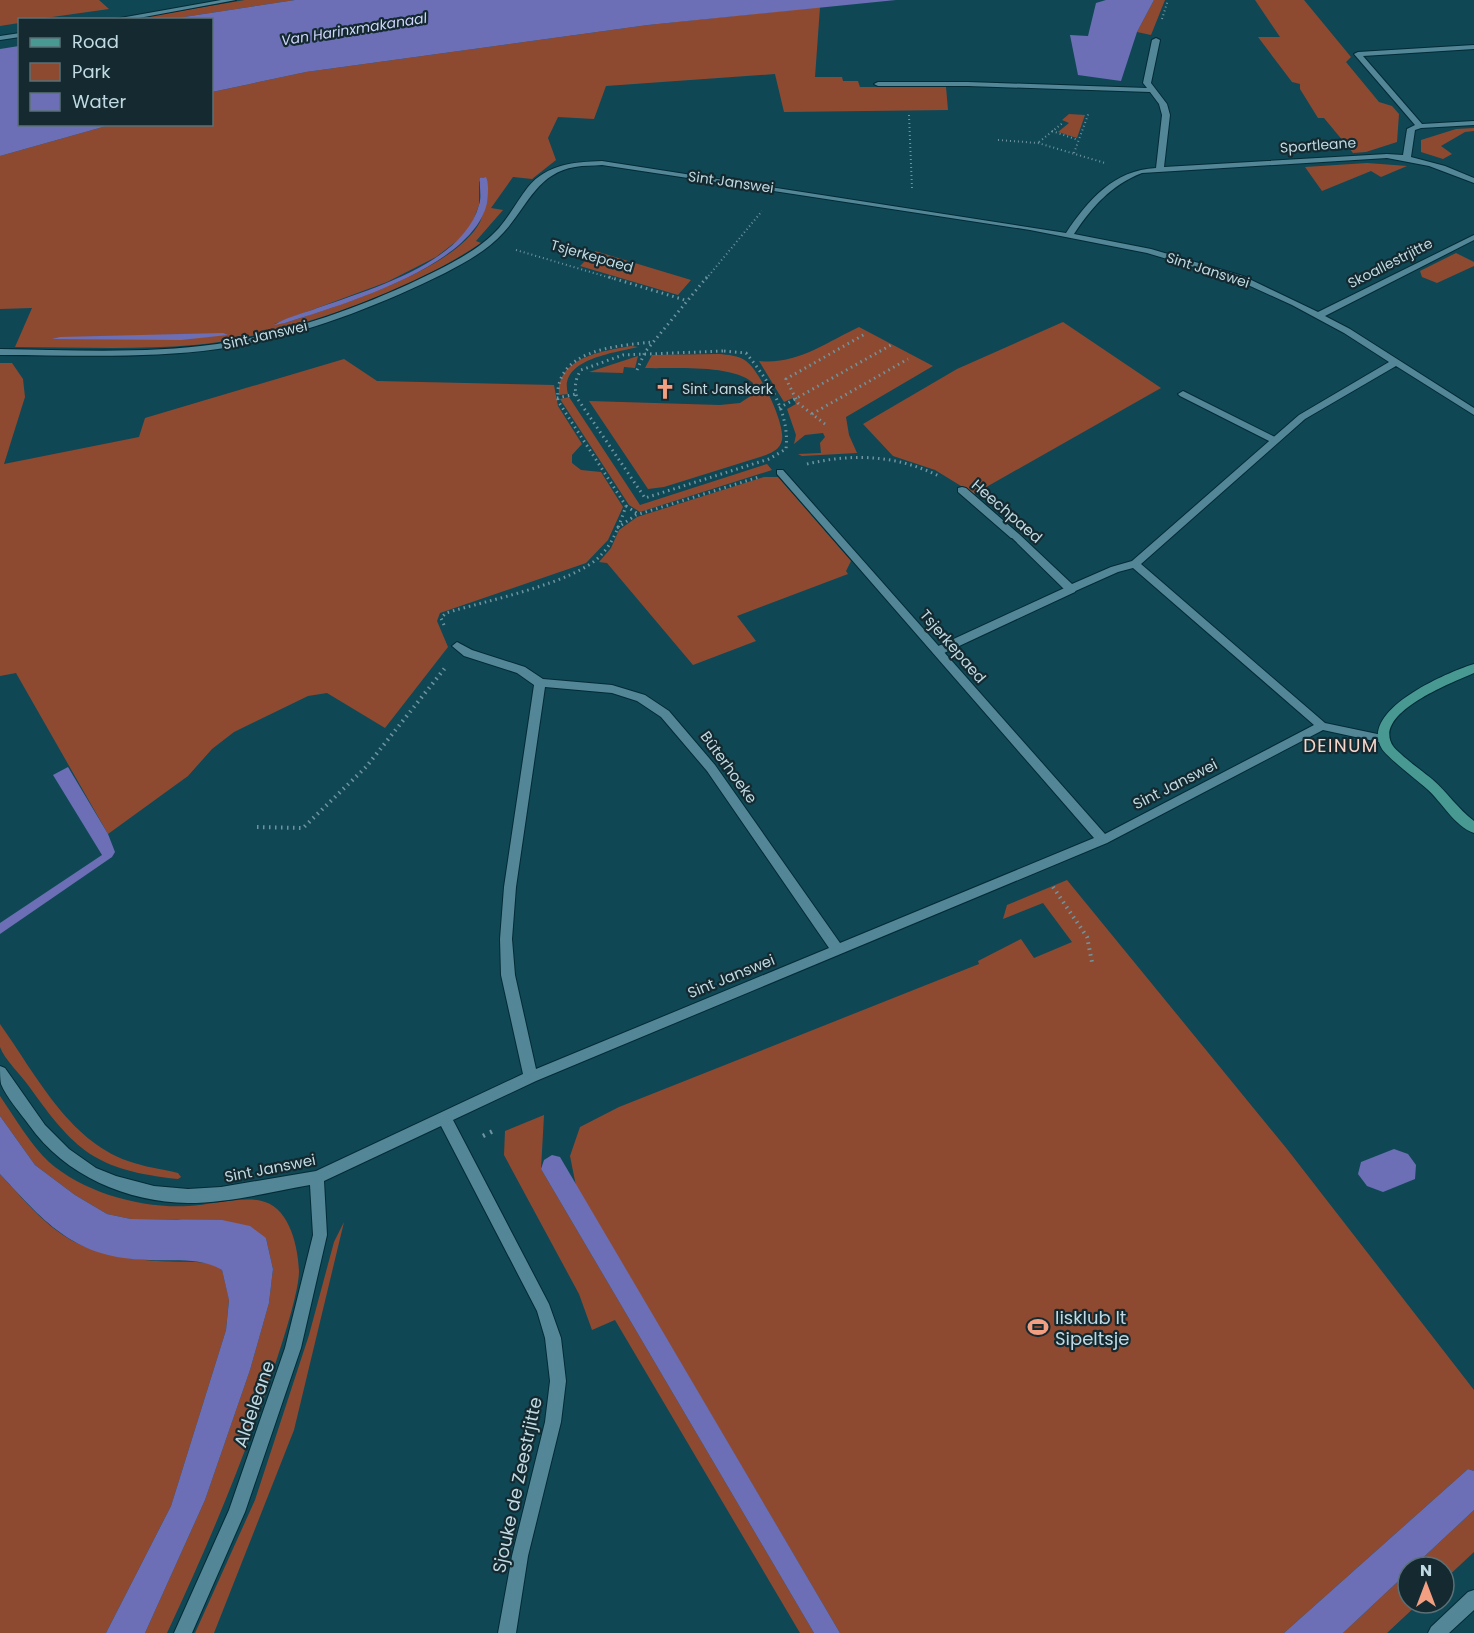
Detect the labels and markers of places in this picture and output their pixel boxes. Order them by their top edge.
church icon: Sint Janskerk [653,377,677,401]
place label: Sint Janskerk [682,379,774,399]
place label: Iisklub It Sipeltsje [1055,1305,1129,1351]
sports icon: Iisklub It Sipeltsje [1026,1315,1050,1339]

